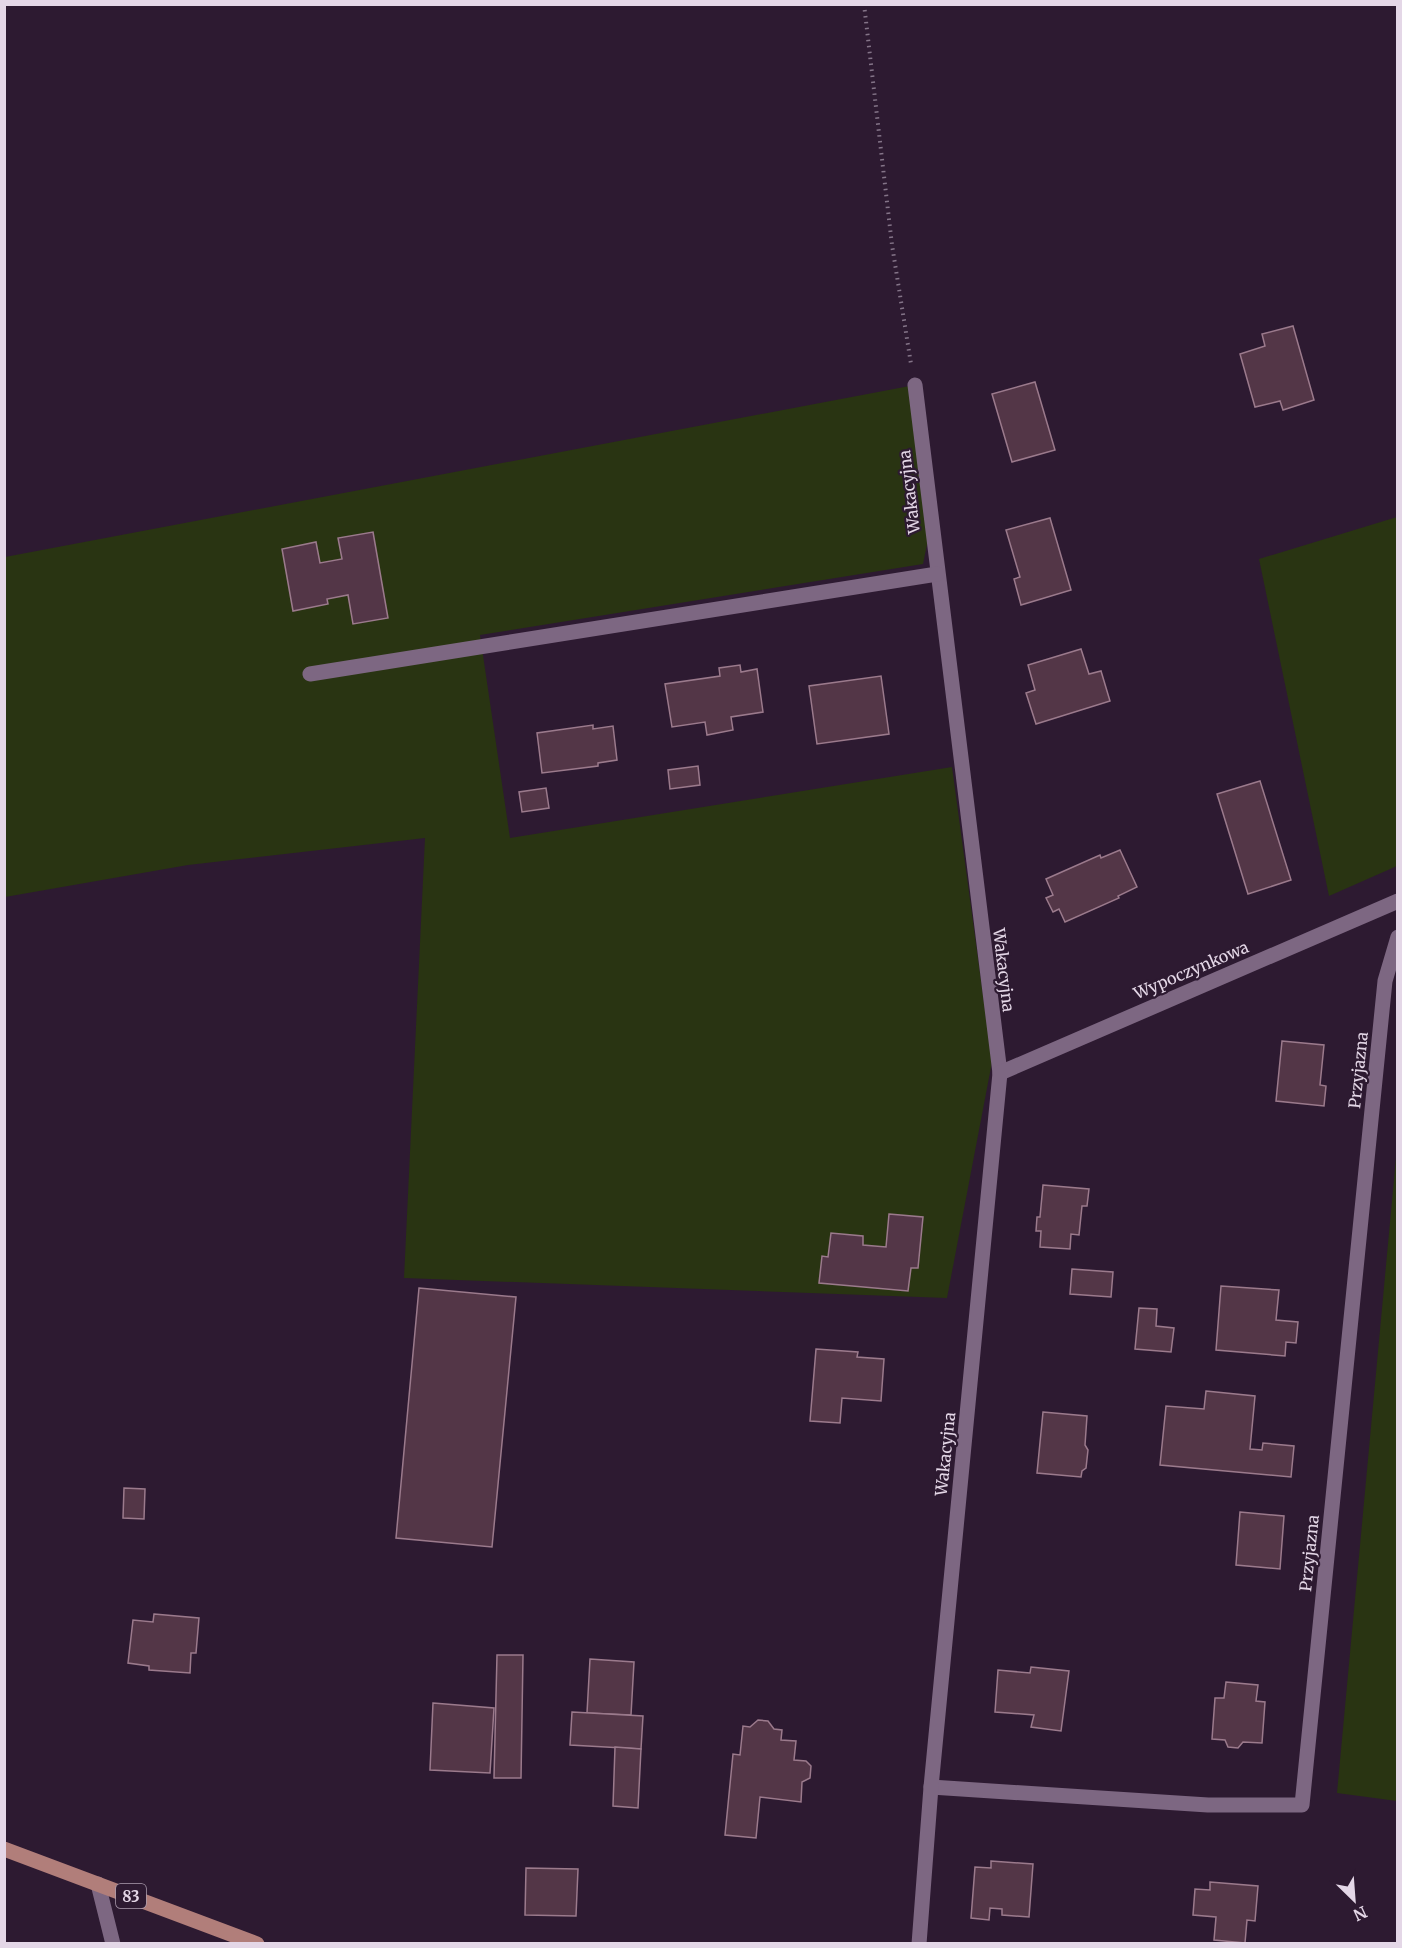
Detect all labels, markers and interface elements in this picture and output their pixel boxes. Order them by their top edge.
street label: Wakacyjna [894,449,924,536]
street label: Wakacyjna [989,926,1019,1013]
street label: Wypoczynkowa [1130,937,1252,1004]
street label: Przyjazna [1344,1030,1372,1109]
street label: Wakacyjna [931,1411,959,1498]
street label: Przyjazna [1295,1513,1323,1592]
north arrow [1324,1870,1384,1930]
road number: 83 [116,1884,146,1908]
text: N [1350,1902,1370,1925]

